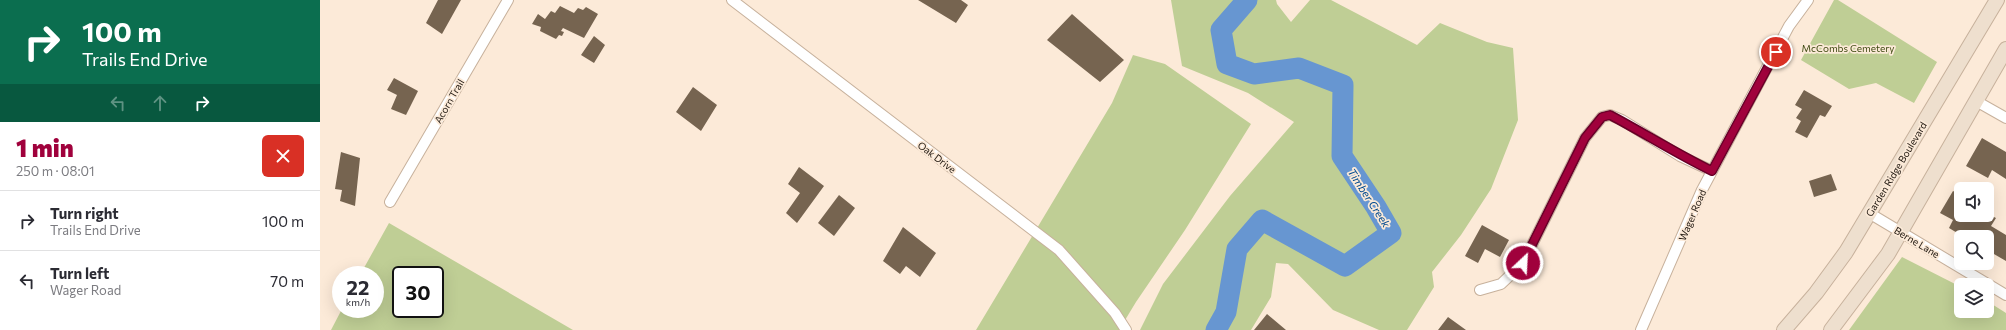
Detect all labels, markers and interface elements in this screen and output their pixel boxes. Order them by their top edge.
text: 100 m [82,14,162,48]
icon: right [16,16,68,68]
pin [1759,35,1793,69]
icon: arrive [1765,41,1787,63]
park label: McCombs Cemetery [1802,42,1894,54]
text: Trails End Drive [82,48,208,70]
street label: Acorn Trail [432,77,466,125]
icon: left [107,92,129,114]
icon: ahead [149,92,171,114]
icon: right [191,92,213,114]
street label: Garden Ridge Boulevard [1863,119,1929,218]
text: 1 min [16,133,74,162]
button: close [262,135,304,177]
street label: Oak Drive [915,139,959,175]
text: 250 m · 08:01 [16,163,95,179]
water label: Timber Creek [1346,166,1394,230]
map controls [1954,182,1994,318]
button: sound [1954,182,1994,222]
street label: Wager Road [1676,187,1708,243]
text: Turn right [50,204,119,222]
icon: right [16,210,38,232]
text: 100 m [262,212,304,230]
text: Trails End Drive [50,222,141,238]
street label: Berne Lane [1892,224,1942,260]
button: search [1954,230,1994,270]
position arrow [1502,242,1544,284]
text: Turn left [50,264,109,282]
speed limit sign: 30 [392,266,444,318]
icon: left [16,270,38,292]
text: 70 m [270,272,304,290]
text: 22 [347,275,369,299]
button: layers [1954,278,1994,318]
text: Wager Road [50,282,121,298]
text: km/h [346,296,370,308]

